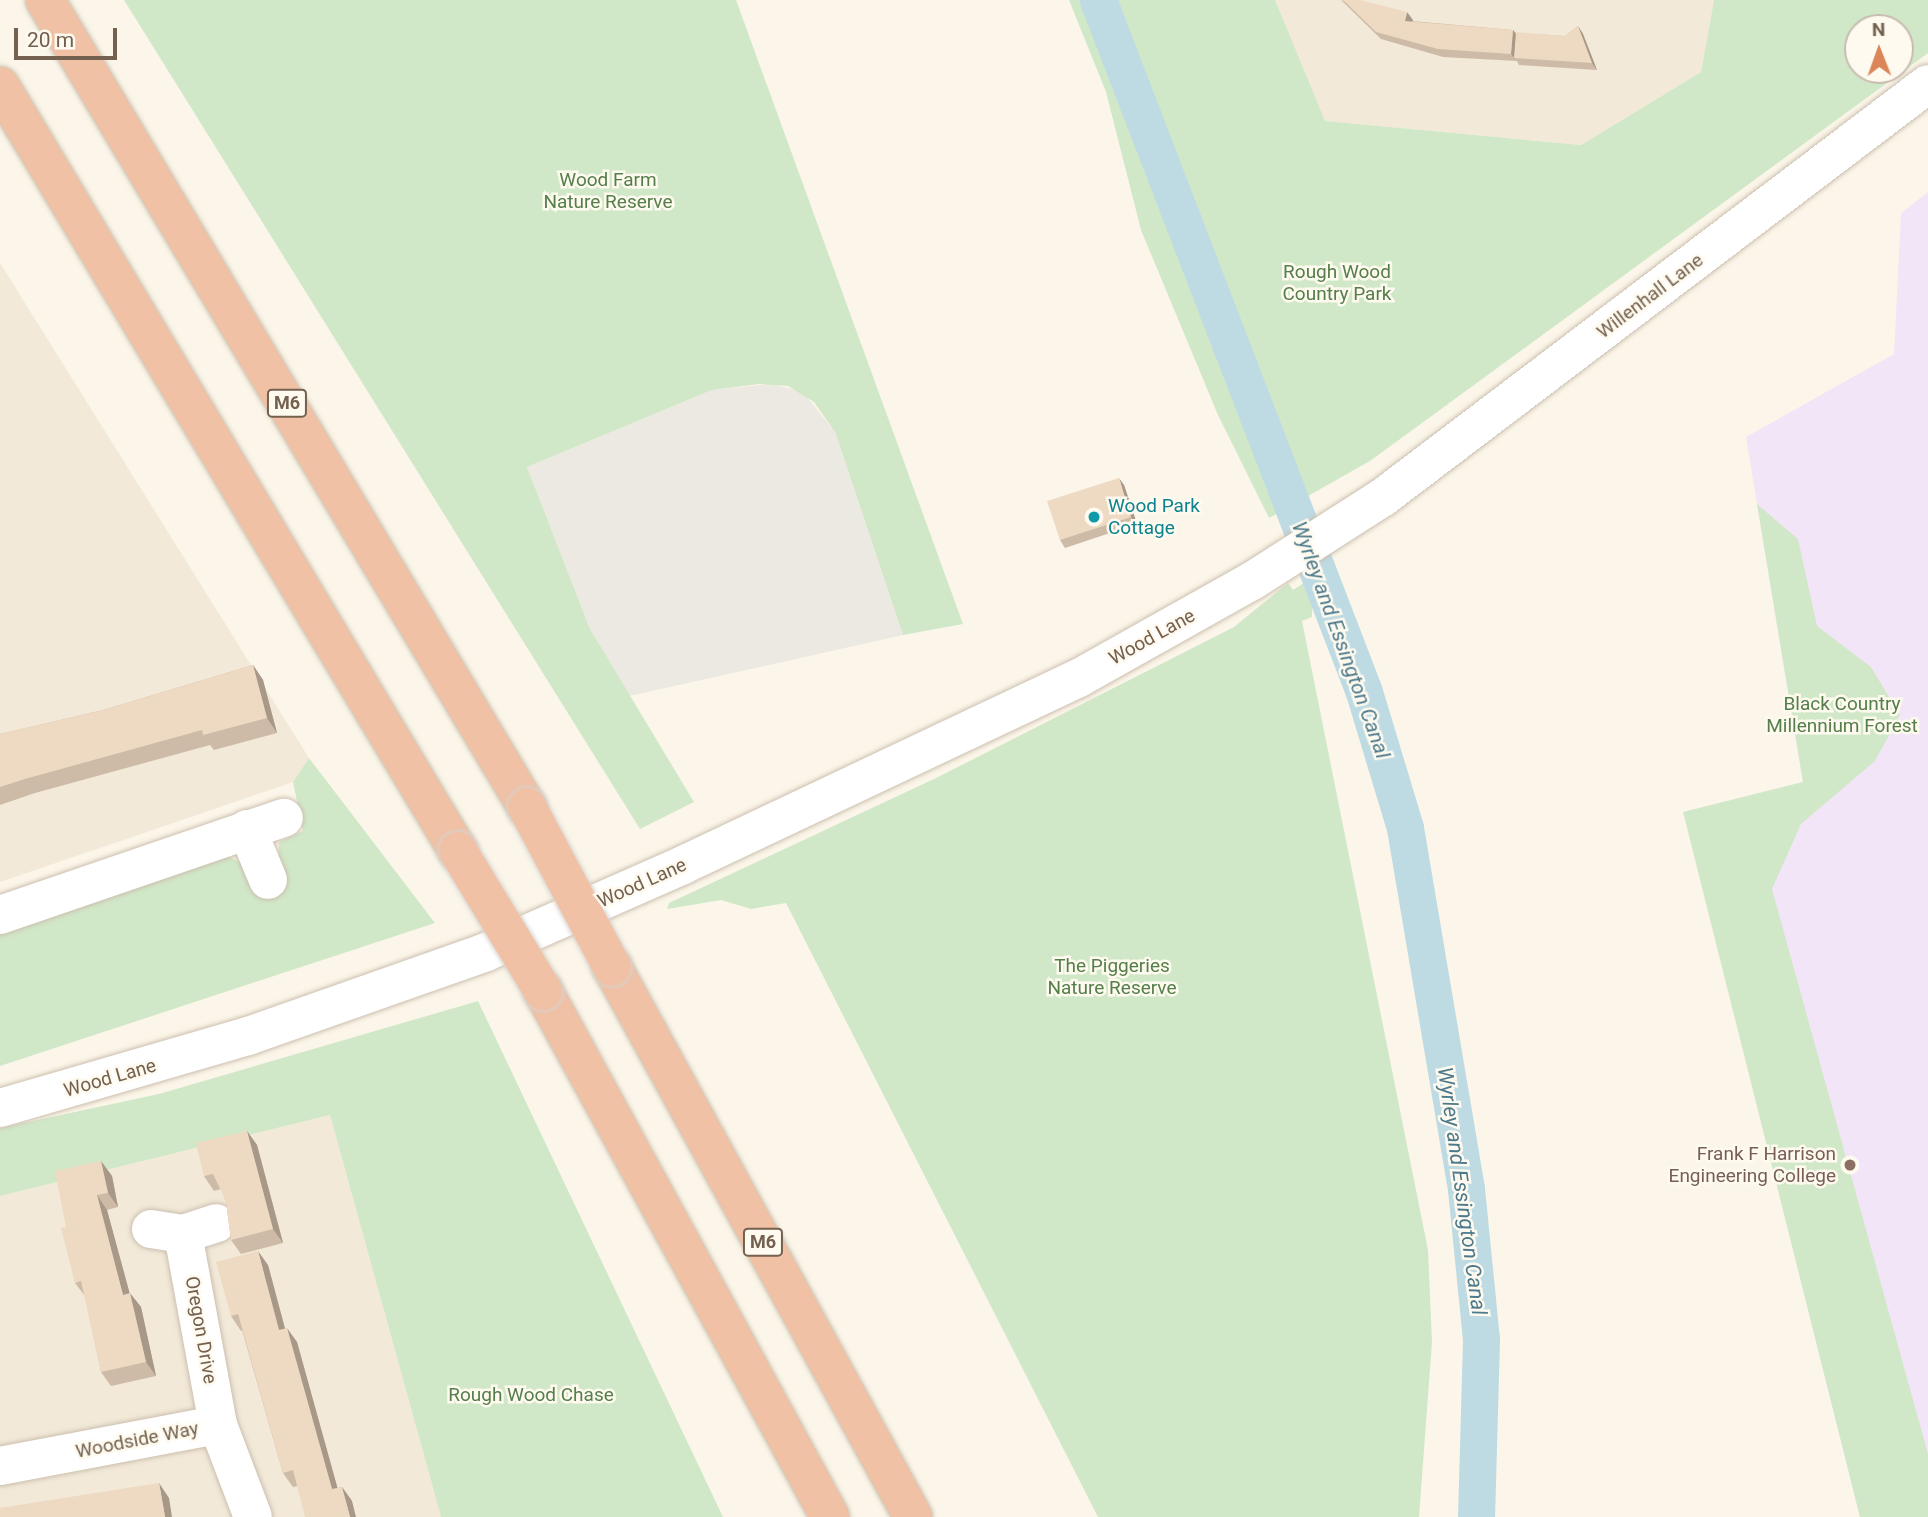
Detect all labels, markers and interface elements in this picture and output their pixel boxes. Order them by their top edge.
scale bar [18,14,121,58]
north arrow [1844,14,1914,84]
text: N [1872,18,1886,41]
text: 20 m [27,28,74,52]
park label: Wood Farm Nature Reserve [543,169,673,213]
street label: Willenhall Lane [1592,249,1708,343]
park label: Rough Wood Country Park [1283,261,1391,305]
road number: M6 [266,388,308,418]
place label: Wood Park Cottage [1108,495,1200,539]
marker: Wood Park Cottage [1086,509,1102,525]
water label: Wyrley and Essington Canal [1286,518,1396,762]
street label: Wood Lane [1105,604,1199,670]
park label: Black Country Millennium Forest [1766,693,1918,737]
street label: Wood Lane [594,853,690,913]
park label: The Piggeries Nature Reserve [1047,955,1177,999]
street label: Wood Lane [61,1054,159,1102]
water label: Wyrley and Essington Canal [1432,1065,1492,1317]
place label: Frank F Harrison Engineering College [1669,1143,1836,1187]
marker: Frank F Harrison Engineering College [1842,1157,1858,1173]
road number: M6 [742,1227,784,1256]
street label: Oregon Drive [180,1274,222,1386]
park label: Rough Wood Chase [448,1384,614,1406]
street label: Woodside Way [74,1417,200,1463]

